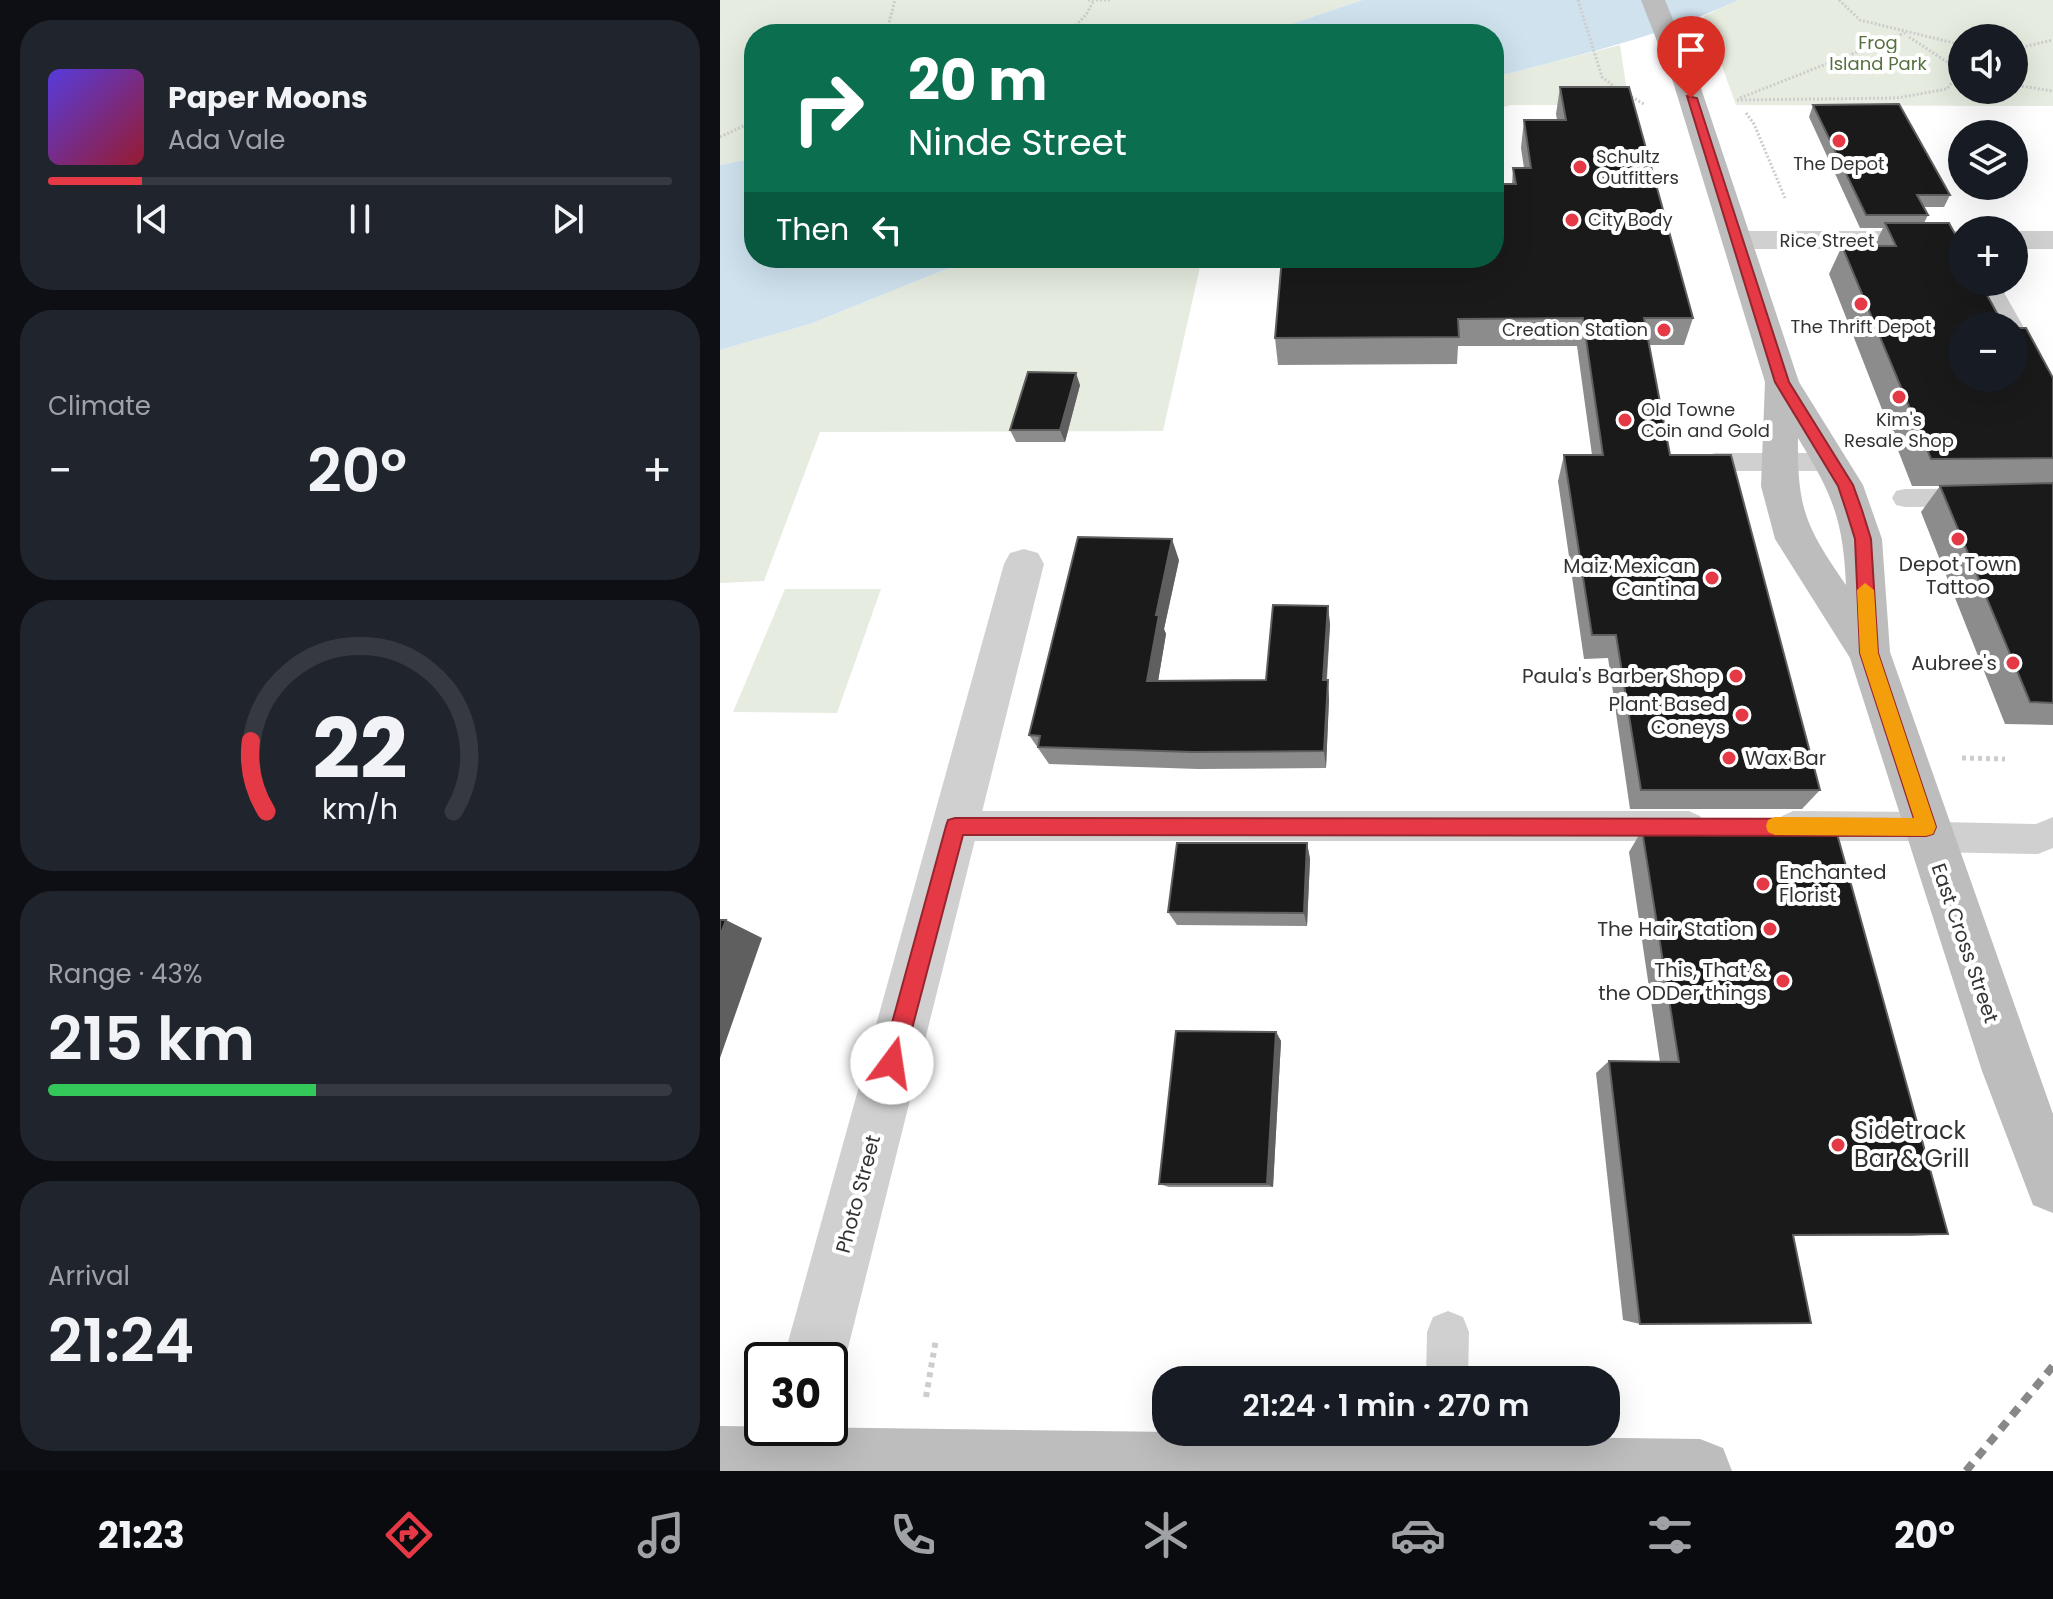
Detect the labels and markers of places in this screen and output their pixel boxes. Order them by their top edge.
pin [1657,16,1725,98]
marker: The Depot [1830,132,1848,150]
place label: Schultz Outfitters [1596,144,1679,190]
place label: The Depot [1793,151,1885,176]
marker: Schultz Outfitters [1571,158,1589,176]
place label: City Body [1588,207,1673,232]
marker: City Body [1563,211,1581,229]
marker: The Thrift Depot [1852,295,1870,313]
place label: The Thrift Depot [1790,314,1932,339]
place label: Creation Station [1502,317,1648,342]
marker: Creation Station [1655,321,1673,339]
marker: Kim's Resale Shop [1890,388,1908,406]
place label: Old Towne Coin and Gold [1641,397,1770,443]
place label: Kim's Resale Shop [1844,407,1954,453]
marker: Old Towne Coin and Gold [1616,411,1634,429]
marker: Depot Town Tattoo [1949,530,1967,548]
place label: Depot Town Tattoo [1899,550,2017,601]
place label: Maiz Mexican Cantina [1563,552,1696,603]
marker: Maiz Mexican Cantina [1703,569,1721,587]
place label: Aubree's [1911,649,1997,677]
marker: Aubree's [2004,654,2022,672]
place label: Paula's Barber Shop [1522,662,1720,690]
marker: Paula's Barber Shop [1727,667,1745,685]
place label: Plant Based Coneys [1608,690,1726,741]
marker: Plant Based Coneys [1733,706,1751,724]
place label: Wax Bar [1745,744,1826,772]
marker: Wax Bar [1720,749,1738,767]
place label: Enchanted Florist [1779,858,1887,909]
marker: Enchanted Florist [1754,875,1772,893]
place label: The Hair Station [1597,915,1754,943]
marker: The Hair Station [1761,920,1779,938]
place label: This, That & the ODDer things [1598,956,1767,1007]
marker: This, That & the ODDer things [1774,972,1792,990]
place label: Sidetrack Bar & Grill [1854,1114,1970,1175]
marker: Sidetrack Bar & Grill [1829,1136,1847,1154]

